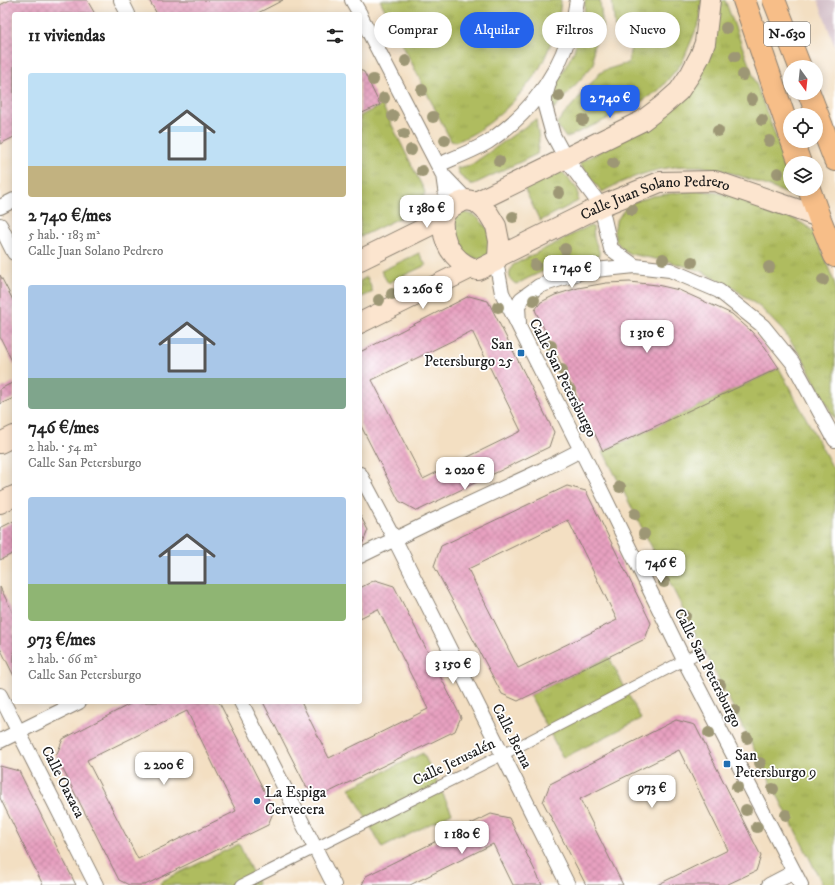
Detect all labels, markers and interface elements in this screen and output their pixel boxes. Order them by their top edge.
chip: Comprar [374,12,452,48]
chip: Alquilar [460,12,534,48]
chip: Filtros [542,12,607,48]
chip: Nuevo [615,12,680,48]
road number: N-630 [764,22,810,46]
text: 11 viviendas [28,25,105,47]
icon: filters [324,25,346,47]
north arrow [783,60,823,100]
map controls [783,60,823,196]
pin: 2 740 € [573,85,647,119]
text: 2 740 € [590,90,630,106]
icon: home [151,99,223,171]
button: locate [783,108,823,148]
button: layers [783,156,823,196]
street label: Calle Juan Solano Pedrero [577,171,733,224]
pin: 1 380 € [390,195,464,229]
text: 1 380 € [409,200,445,216]
text: 2 740 €/mes [28,205,111,227]
text: 5 hab. · 183 m² [28,227,100,243]
text: Calle Juan Solano Pedrero [28,243,163,259]
pin: 1 740 € [535,255,609,289]
text: 1 740 € [552,260,592,276]
pin: 2 260 € [386,276,460,310]
text: 2 260 € [403,281,443,297]
icon: home [151,311,223,383]
street label: Calle San Petersburgo [525,315,601,441]
pin: 1 310 € [610,320,684,354]
text: 1 310 € [630,325,664,341]
place label: San Petersburgo 25 [424,335,514,371]
marker: San Petersburgo 25 [516,348,526,358]
text: 746 €/mes [28,417,99,439]
text: 2 hab. · 54 m² [28,439,97,455]
text: Calle San Petersburgo [28,455,141,471]
pin: 2 020 € [428,457,502,491]
text: 2 020 € [445,462,485,478]
icon: home [151,523,223,595]
pin: 746 € [633,550,689,584]
text: 746 € [645,555,677,571]
street label: Calle San Petersburgo [670,605,746,731]
text: 973 €/mes [28,629,95,651]
text: 2 hab. · 66 m² [28,651,97,667]
pin: 3 150 € [416,651,490,685]
text: 3 150 € [435,656,471,672]
text: Calle San Petersburgo [28,667,141,683]
street label: Calle Berna [488,700,537,772]
street label: Calle Jerusalén [410,734,498,790]
street label: Calle Oaxaca [37,743,90,822]
place label: San Petersburgo 9 [735,746,816,782]
pin: 2 200 € [127,752,201,786]
text: 2 200 € [144,757,184,773]
marker: San Petersburgo 9 [722,759,732,769]
pin: 973 € [624,775,680,809]
text: 973 € [638,780,666,796]
place label: La Espiga Cervecera [265,783,327,819]
marker: La Espiga Cervecera [252,796,262,806]
pin: 1 180 € [425,821,499,855]
text: 1 180 € [444,826,480,842]

